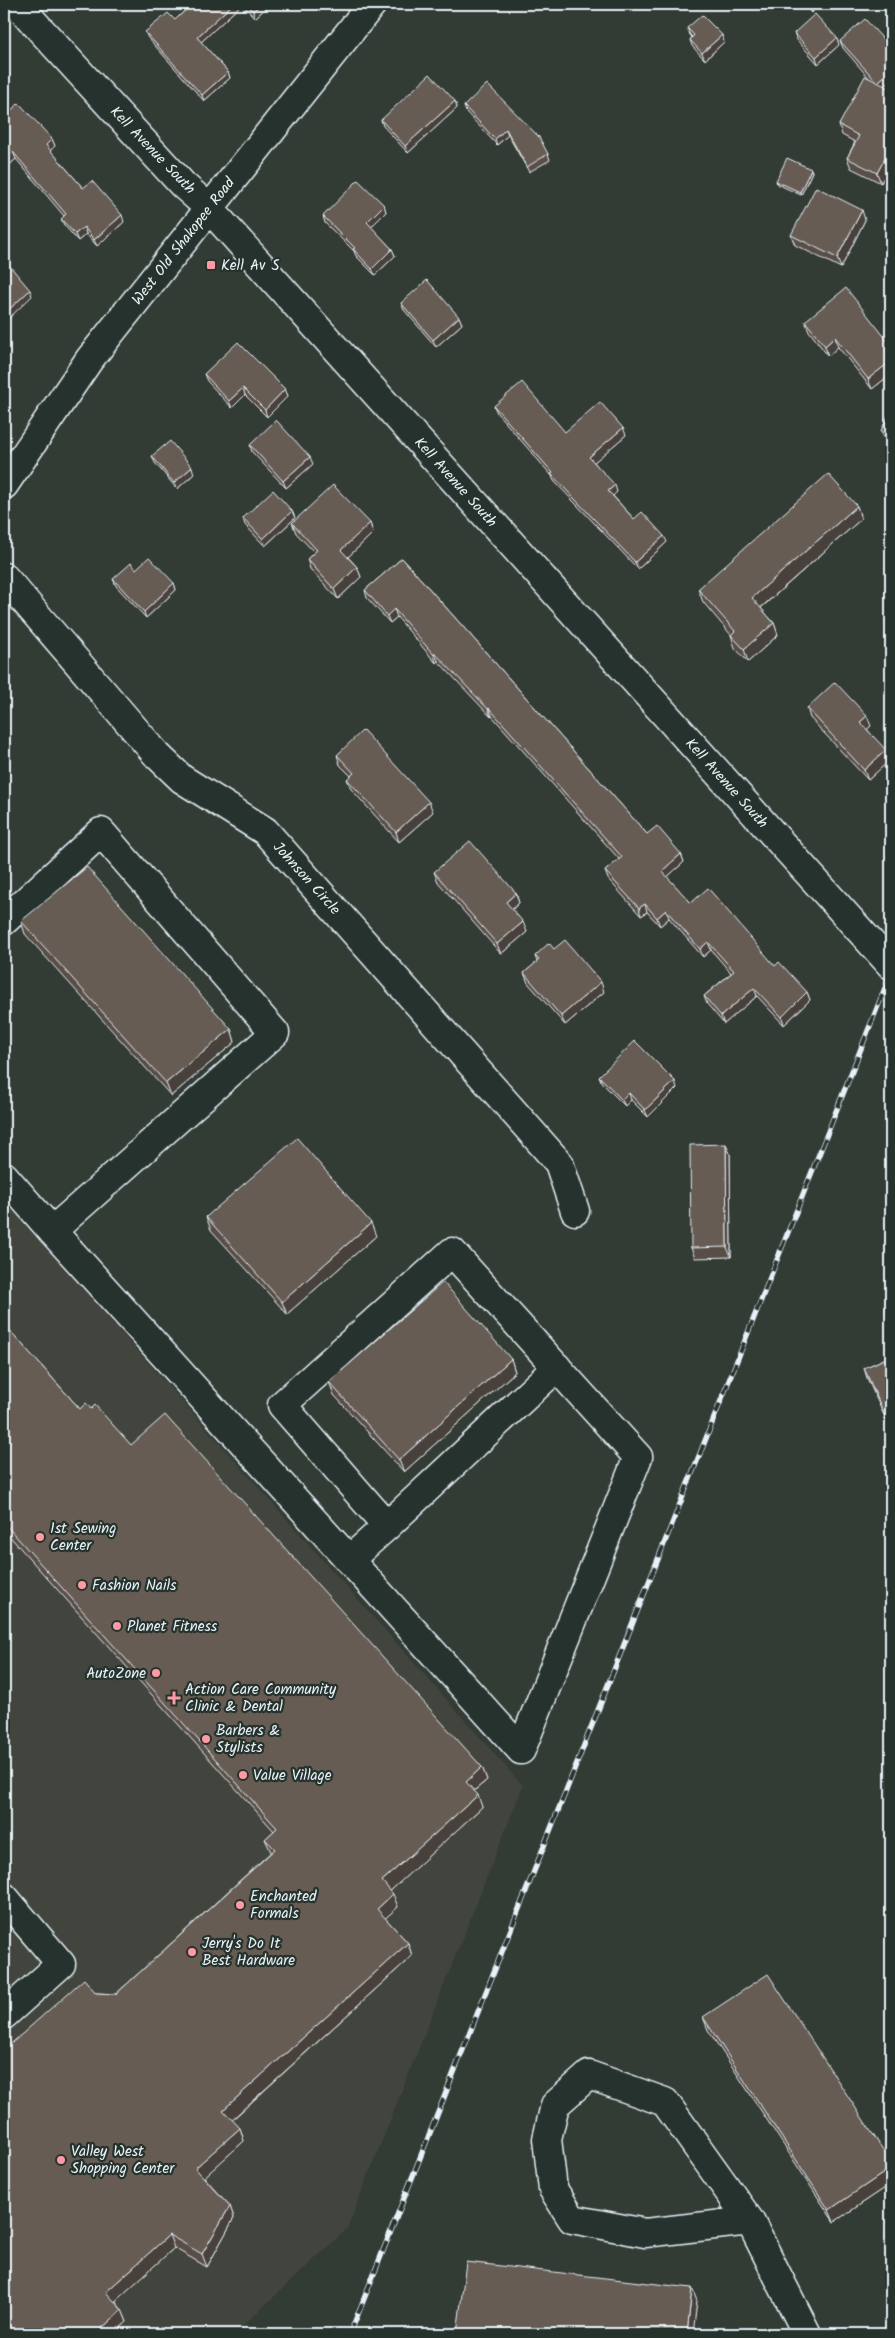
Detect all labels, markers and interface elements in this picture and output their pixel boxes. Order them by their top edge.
street label: Kell Avenue South [104,101,201,200]
street label: West Old Shakopee Road [126,172,242,311]
place label: Kell Av S [221,254,279,278]
marker: Kell Av S [205,259,217,271]
street label: Kell Avenue South [408,432,503,533]
street label: Kell Avenue South [679,733,774,834]
street label: Johnson Circle [267,837,346,921]
place label: 1st Sewing Center [50,1517,116,1558]
marker: 1st Sewing Center [34,1531,46,1543]
place label: Fashion Nails [92,1574,177,1598]
marker: Fashion Nails [76,1579,88,1591]
place label: Planet Fitness [127,1615,218,1639]
marker: Planet Fitness [111,1620,123,1632]
place label: AutoZone [86,1662,146,1686]
marker: AutoZone [150,1667,162,1679]
place label: Action Care Community Clinic & Dental [185,1678,337,1719]
marker: Action Care Community Clinic & Dental [167,1691,181,1705]
place label: Barbers & Stylists [216,1719,280,1760]
marker: Barbers & Stylists [200,1733,212,1745]
place label: Value Village [253,1764,332,1788]
marker: Value Village [237,1769,249,1781]
place label: Enchanted Formals [250,1885,317,1926]
marker: Enchanted Formals [234,1899,246,1911]
place label: Jerry's Do It Best Hardware [202,1932,295,1973]
marker: Jerry's Do It Best Hardware [186,1946,198,1958]
place label: Valley West Shopping Center [71,2140,175,2181]
marker: Valley West Shopping Center [55,2154,67,2166]

